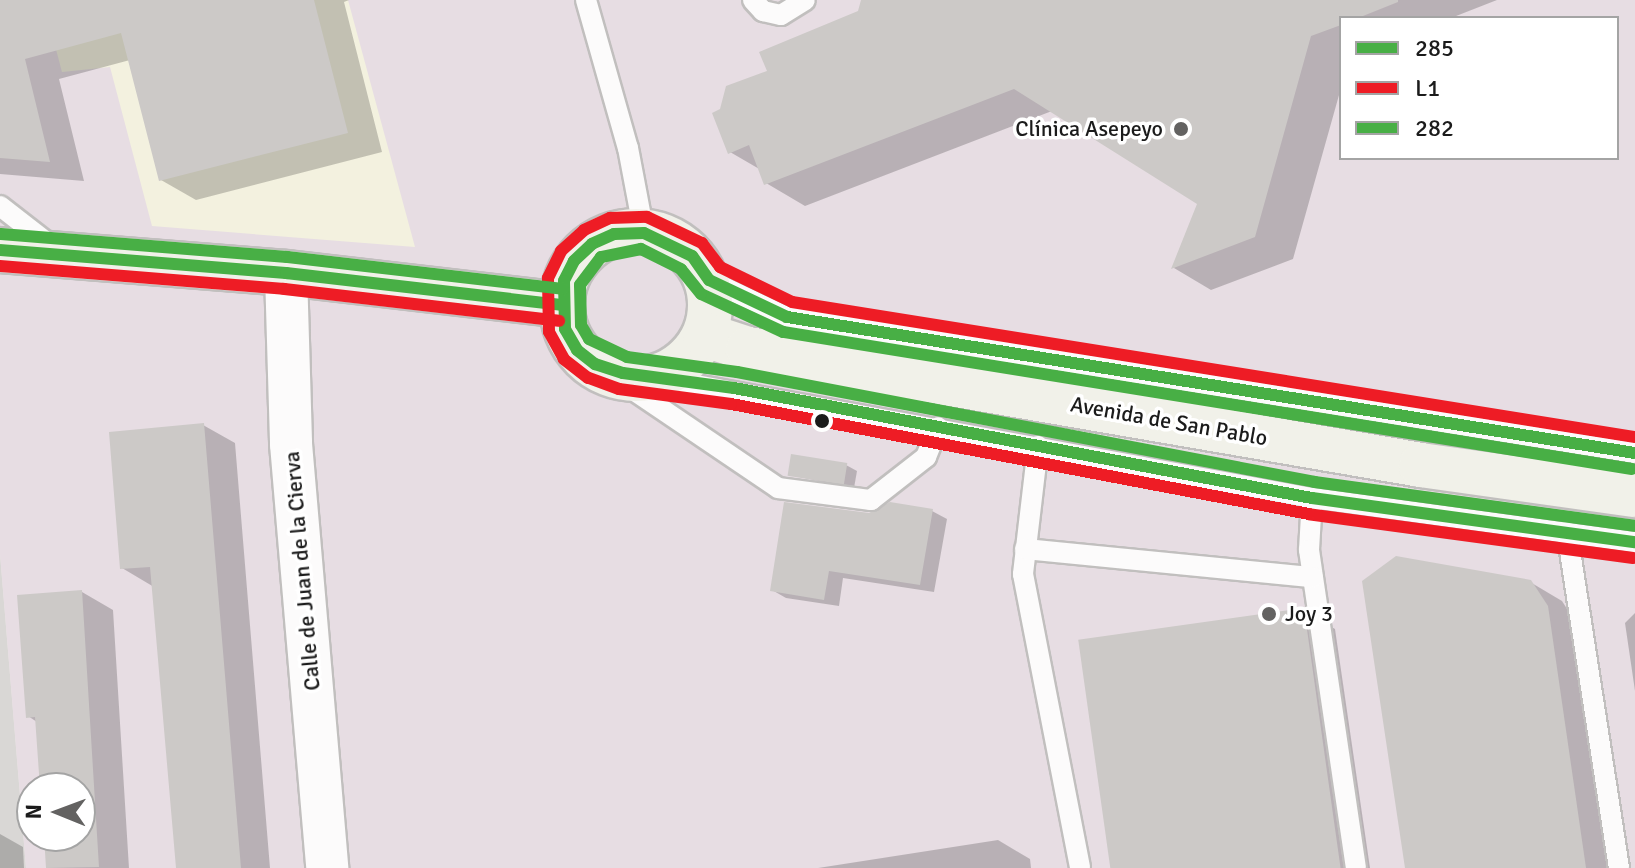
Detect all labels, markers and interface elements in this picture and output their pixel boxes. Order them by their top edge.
legend [1339,16,1619,160]
text: 285 [1415,33,1454,63]
text: L1 [1415,73,1440,103]
text: 282 [1415,113,1454,143]
place label: Clínica Asepeyo [1015,116,1163,142]
marker: Clínica Asepeyo [1170,118,1192,140]
street label: Avenida de San Pablo [1068,391,1270,451]
unlabelled marker [814,413,830,429]
street label: Calle de Juan de la Cierva [278,450,326,692]
place label: Joy 3 [1285,601,1333,627]
marker: Joy 3 [1260,605,1278,623]
north arrow [16,772,96,852]
text: N [20,804,47,819]

